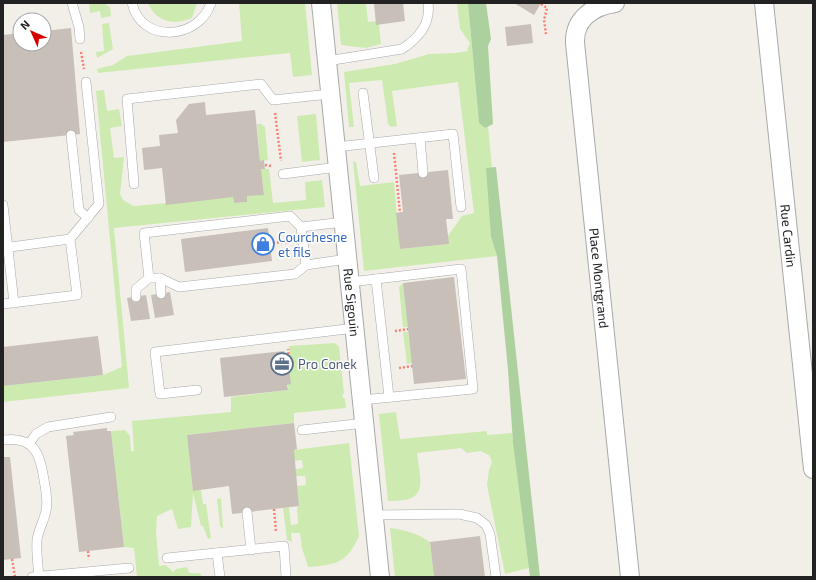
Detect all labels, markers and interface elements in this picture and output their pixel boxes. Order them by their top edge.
north arrow [12,12,52,52]
text: N [17,17,32,32]
street label: Rue Cardin [777,203,800,268]
street label: Place Montgrand [586,227,612,329]
place label: Courchesne et fils [278,229,347,260]
shop icon: Courchesne et fils [250,231,276,257]
street label: Rue Sigouin [340,267,363,337]
office icon: Pro Conek [269,351,295,377]
place label: Pro Conek [298,356,357,372]

